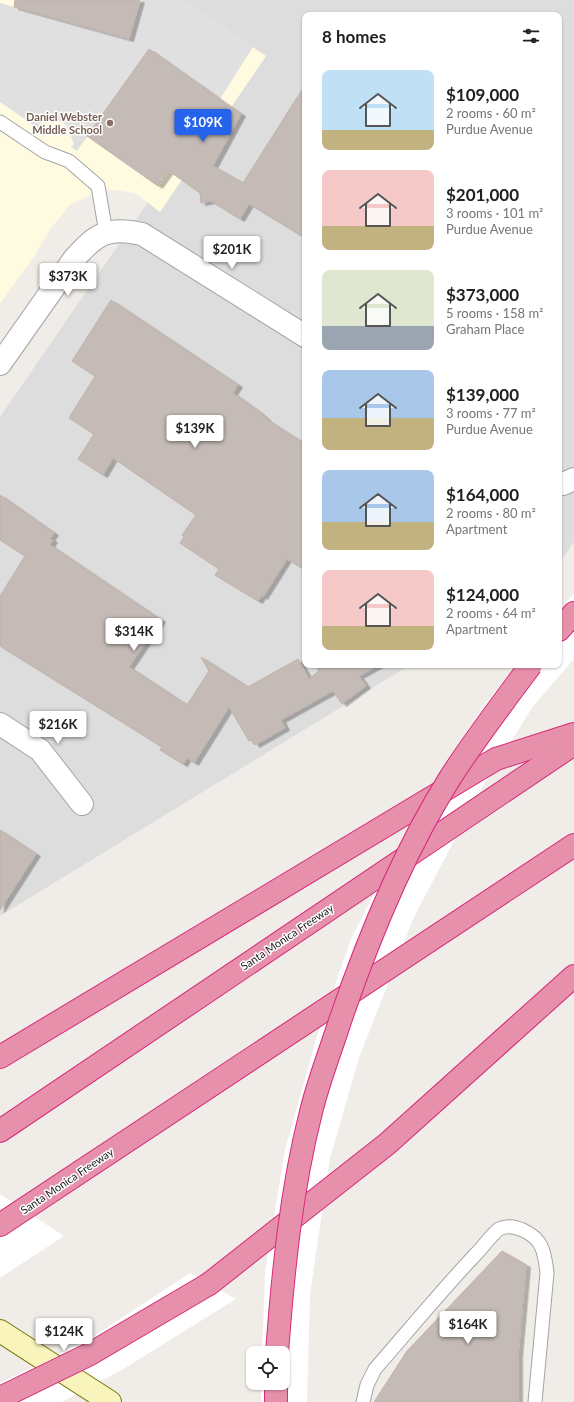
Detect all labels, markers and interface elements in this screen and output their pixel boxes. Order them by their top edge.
icon: filters [520,25,542,47]
text: 8 homes [322,26,386,47]
text: $109,000 [446,84,519,105]
icon: home [354,86,402,134]
text: 2 rooms · 60 m² [446,105,536,121]
pin: $109K [175,109,231,143]
place label: Daniel Webster Middle School [26,110,103,136]
text: $109K [183,114,223,130]
marker: Daniel Webster Middle School [105,118,115,128]
text: Purdue Avenue [446,121,533,137]
text: $201,000 [446,184,519,205]
icon: home [354,186,402,234]
text: 3 rooms · 101 m² [446,205,543,221]
text: Purdue Avenue [446,221,533,237]
pin: $201K [204,236,260,270]
text: $201K [212,241,252,257]
pin: $373K [40,263,96,297]
text: $373K [48,268,88,284]
text: $373,000 [446,284,519,305]
icon: home [354,286,402,334]
text: 5 rooms · 158 m² [446,305,543,321]
text: Graham Place [446,321,524,337]
text: $139,000 [446,384,519,405]
icon: home [354,386,402,434]
text: 3 rooms · 77 m² [446,405,536,421]
pin: $139K [167,415,223,449]
text: $139K [175,420,215,436]
text: Purdue Avenue [446,421,533,437]
text: $164,000 [446,484,519,505]
icon: home [354,486,402,534]
text: 2 rooms · 80 m² [446,505,536,521]
text: Apartment [446,521,507,537]
text: $124,000 [446,584,519,605]
icon: home [354,586,402,634]
text: 2 rooms · 64 m² [446,605,536,621]
pin: $314K [106,618,162,652]
text: Apartment [446,621,507,637]
text: $314K [114,623,154,639]
pin: $216K [30,711,86,745]
text: $216K [38,716,78,732]
street label: Santa Monica Freeway [238,901,336,972]
street label: Santa Monica Freeway [18,1145,116,1216]
pin: $164K [440,1311,496,1345]
text: $164K [448,1316,488,1332]
pin: $124K [36,1318,92,1352]
text: $124K [44,1323,84,1339]
map controls [246,1346,290,1390]
button: locate [246,1346,290,1390]

